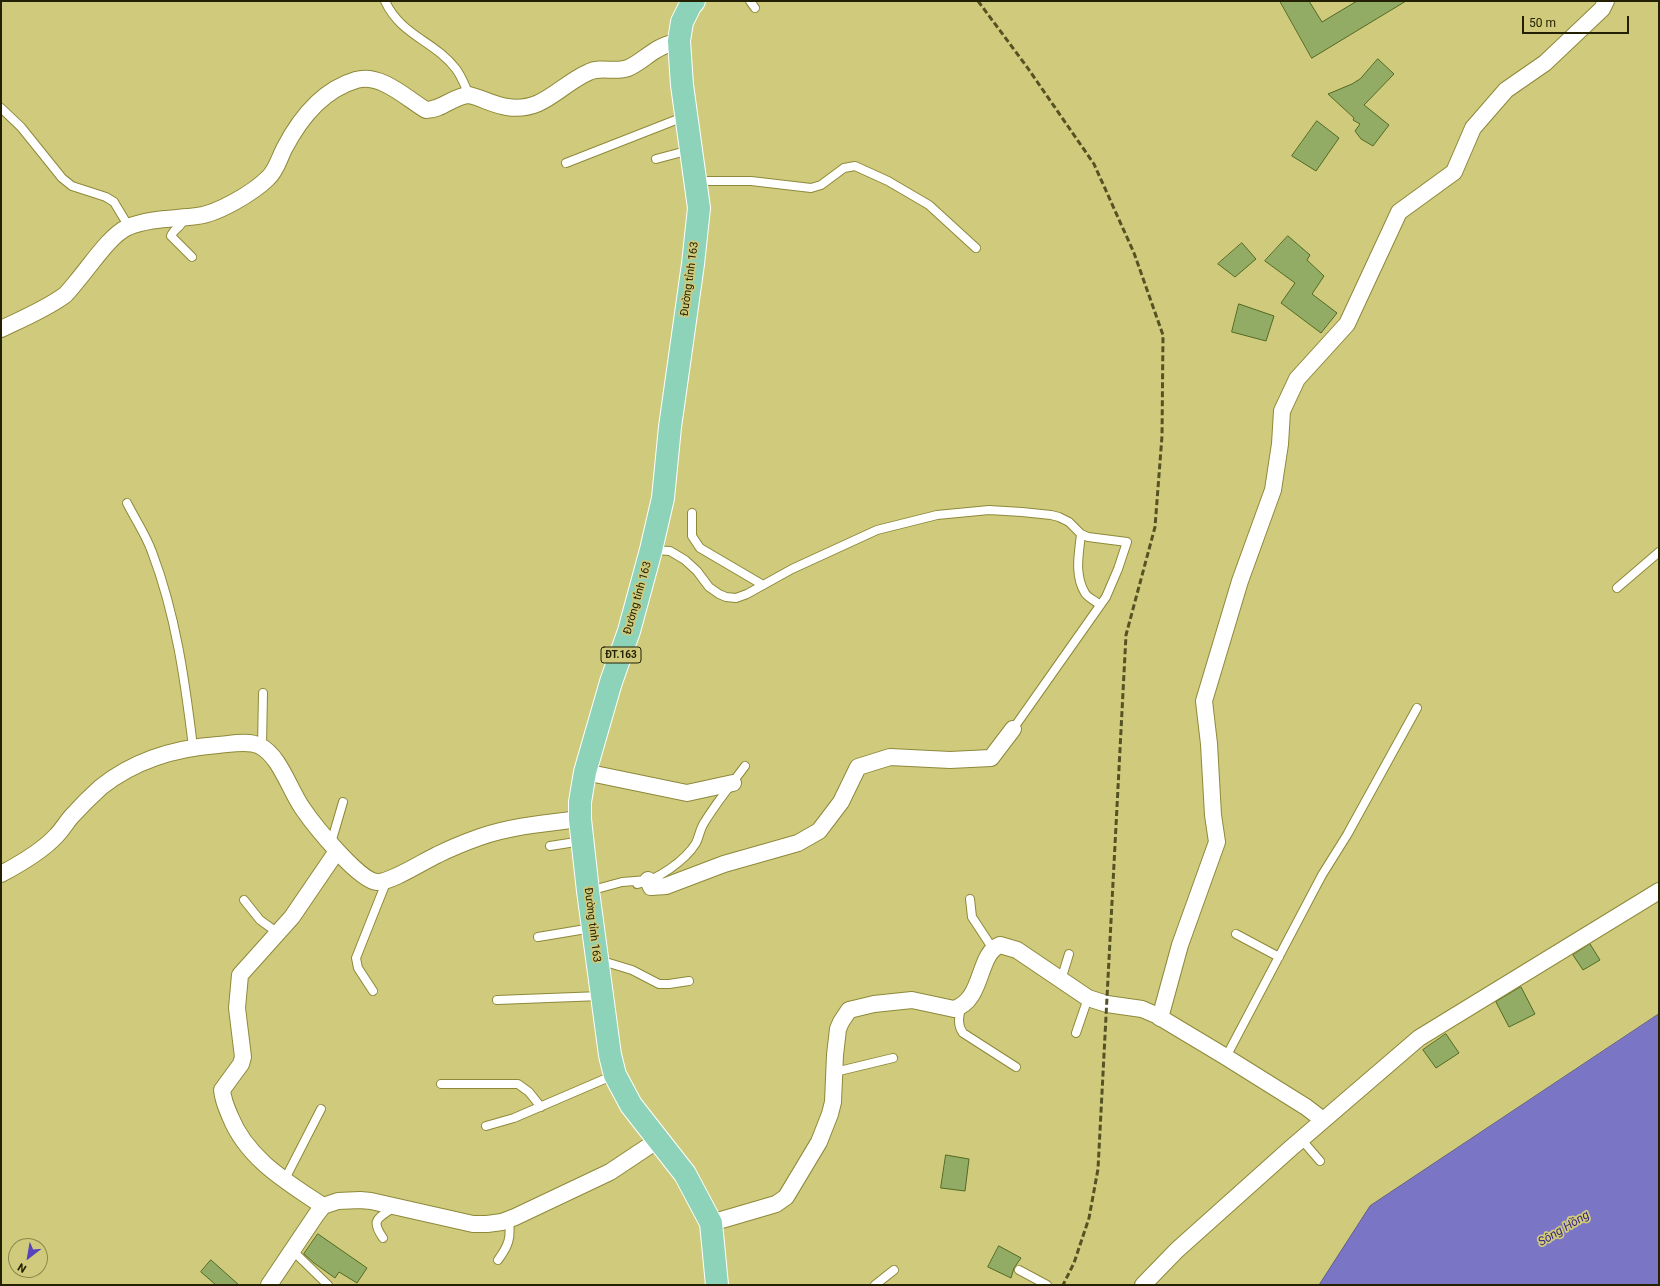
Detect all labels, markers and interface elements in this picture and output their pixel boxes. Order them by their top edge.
scale bar [1524,8,1631,34]
text: 50 m [1529,16,1556,30]
street label: Đường tỉnh 163 [678,241,702,317]
street label: Đường tỉnh 163 [621,560,655,636]
road number: ĐT.163 [601,647,641,663]
street label: Đường tỉnh 163 [581,887,603,963]
water label: Sông Hồng [1536,1208,1592,1250]
north arrow [8,1238,48,1278]
text: N [15,1260,29,1275]

